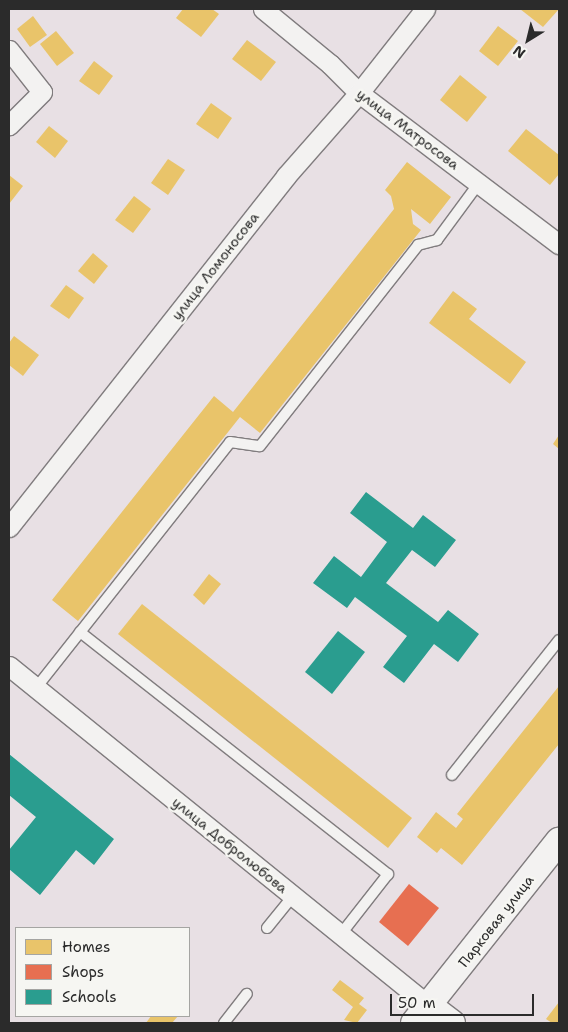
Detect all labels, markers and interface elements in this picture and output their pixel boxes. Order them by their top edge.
north arrow [503,15,553,65]
text: N [509,42,529,63]
street label: улица Матросова [354,85,462,173]
street label: улица Ломоносова [168,209,262,323]
street label: улица Добролюбова [169,793,291,897]
street label: Парковая улица [455,872,537,970]
legend [15,927,190,1017]
text: Homes [62,937,110,957]
text: Shops [62,962,104,982]
scale bar [393,984,537,1016]
text: Schools [62,987,117,1007]
text: 50 m [398,993,436,1013]

